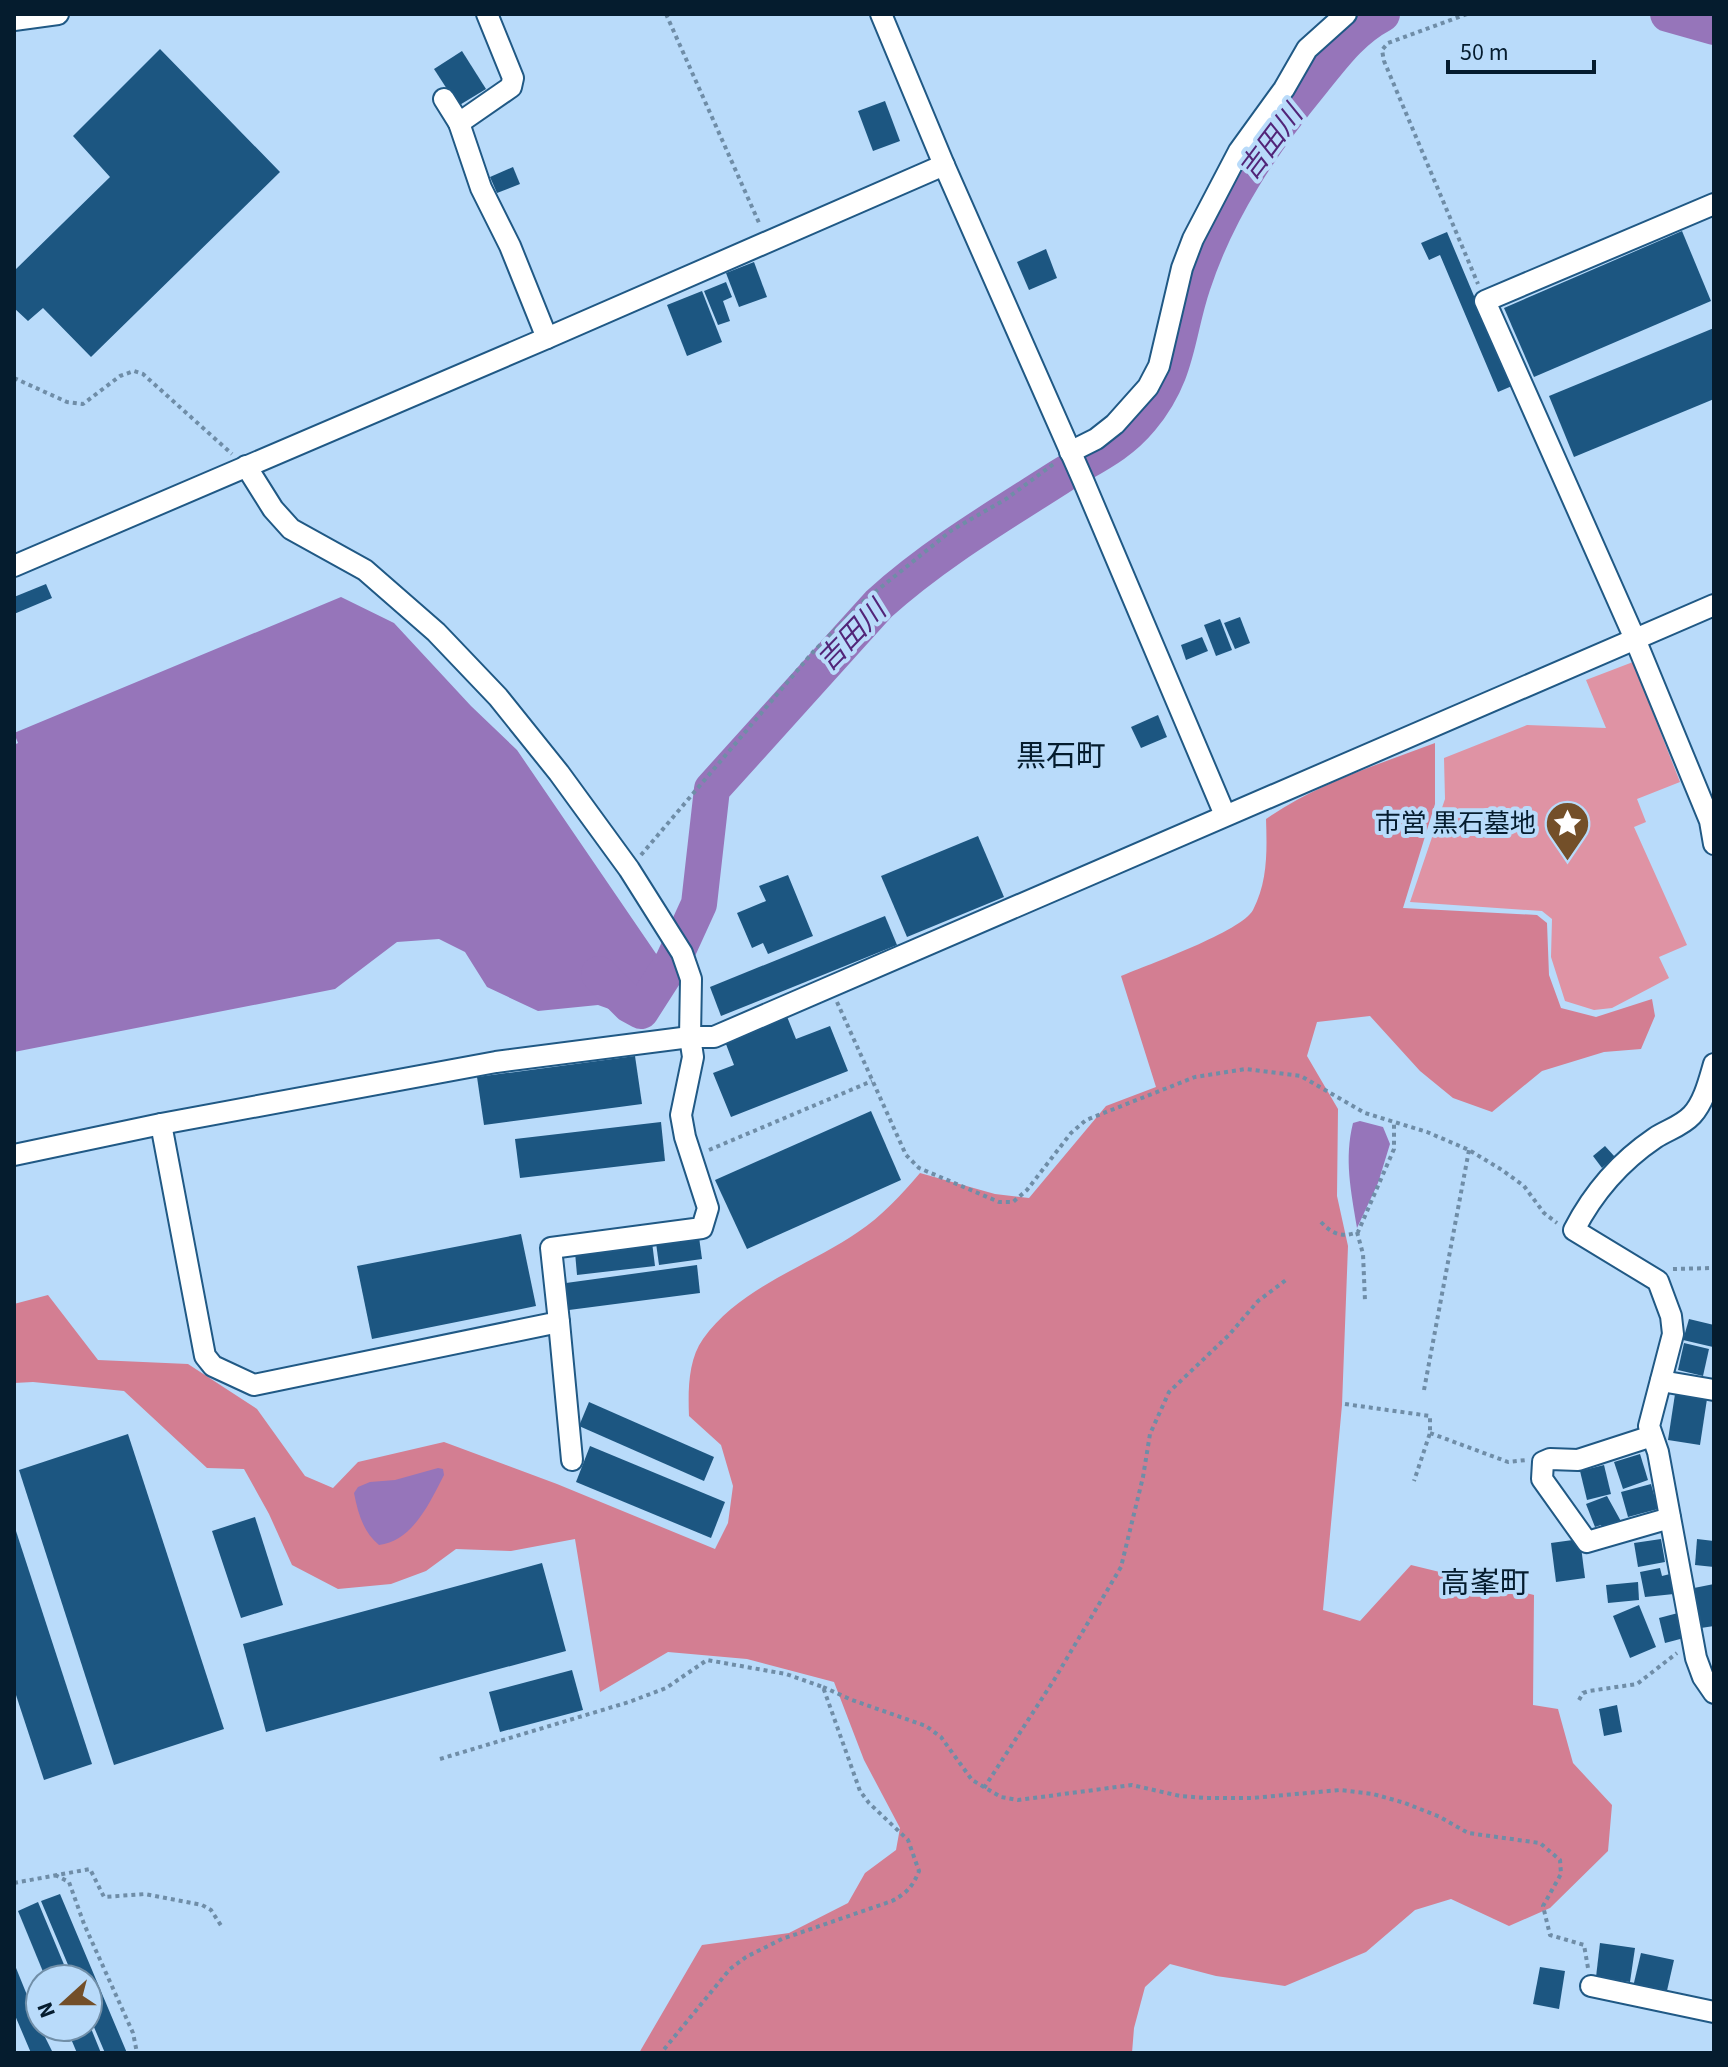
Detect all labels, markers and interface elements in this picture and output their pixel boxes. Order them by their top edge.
scale bar [1448,24,1594,74]
text: 50 m [1460,35,1509,70]
water label: 吉田川 [1230,95,1314,188]
water label: 吉田川 [808,589,897,680]
district label: 黒石町 [1016,735,1106,778]
place icon: 市営 黒石墓地 [1543,799,1591,862]
place label: 市営 黒石墓地 [1375,805,1536,842]
district label: 高峯町 [1440,1562,1530,1605]
north arrow [24,1963,104,2043]
text: N [29,1997,64,2022]

